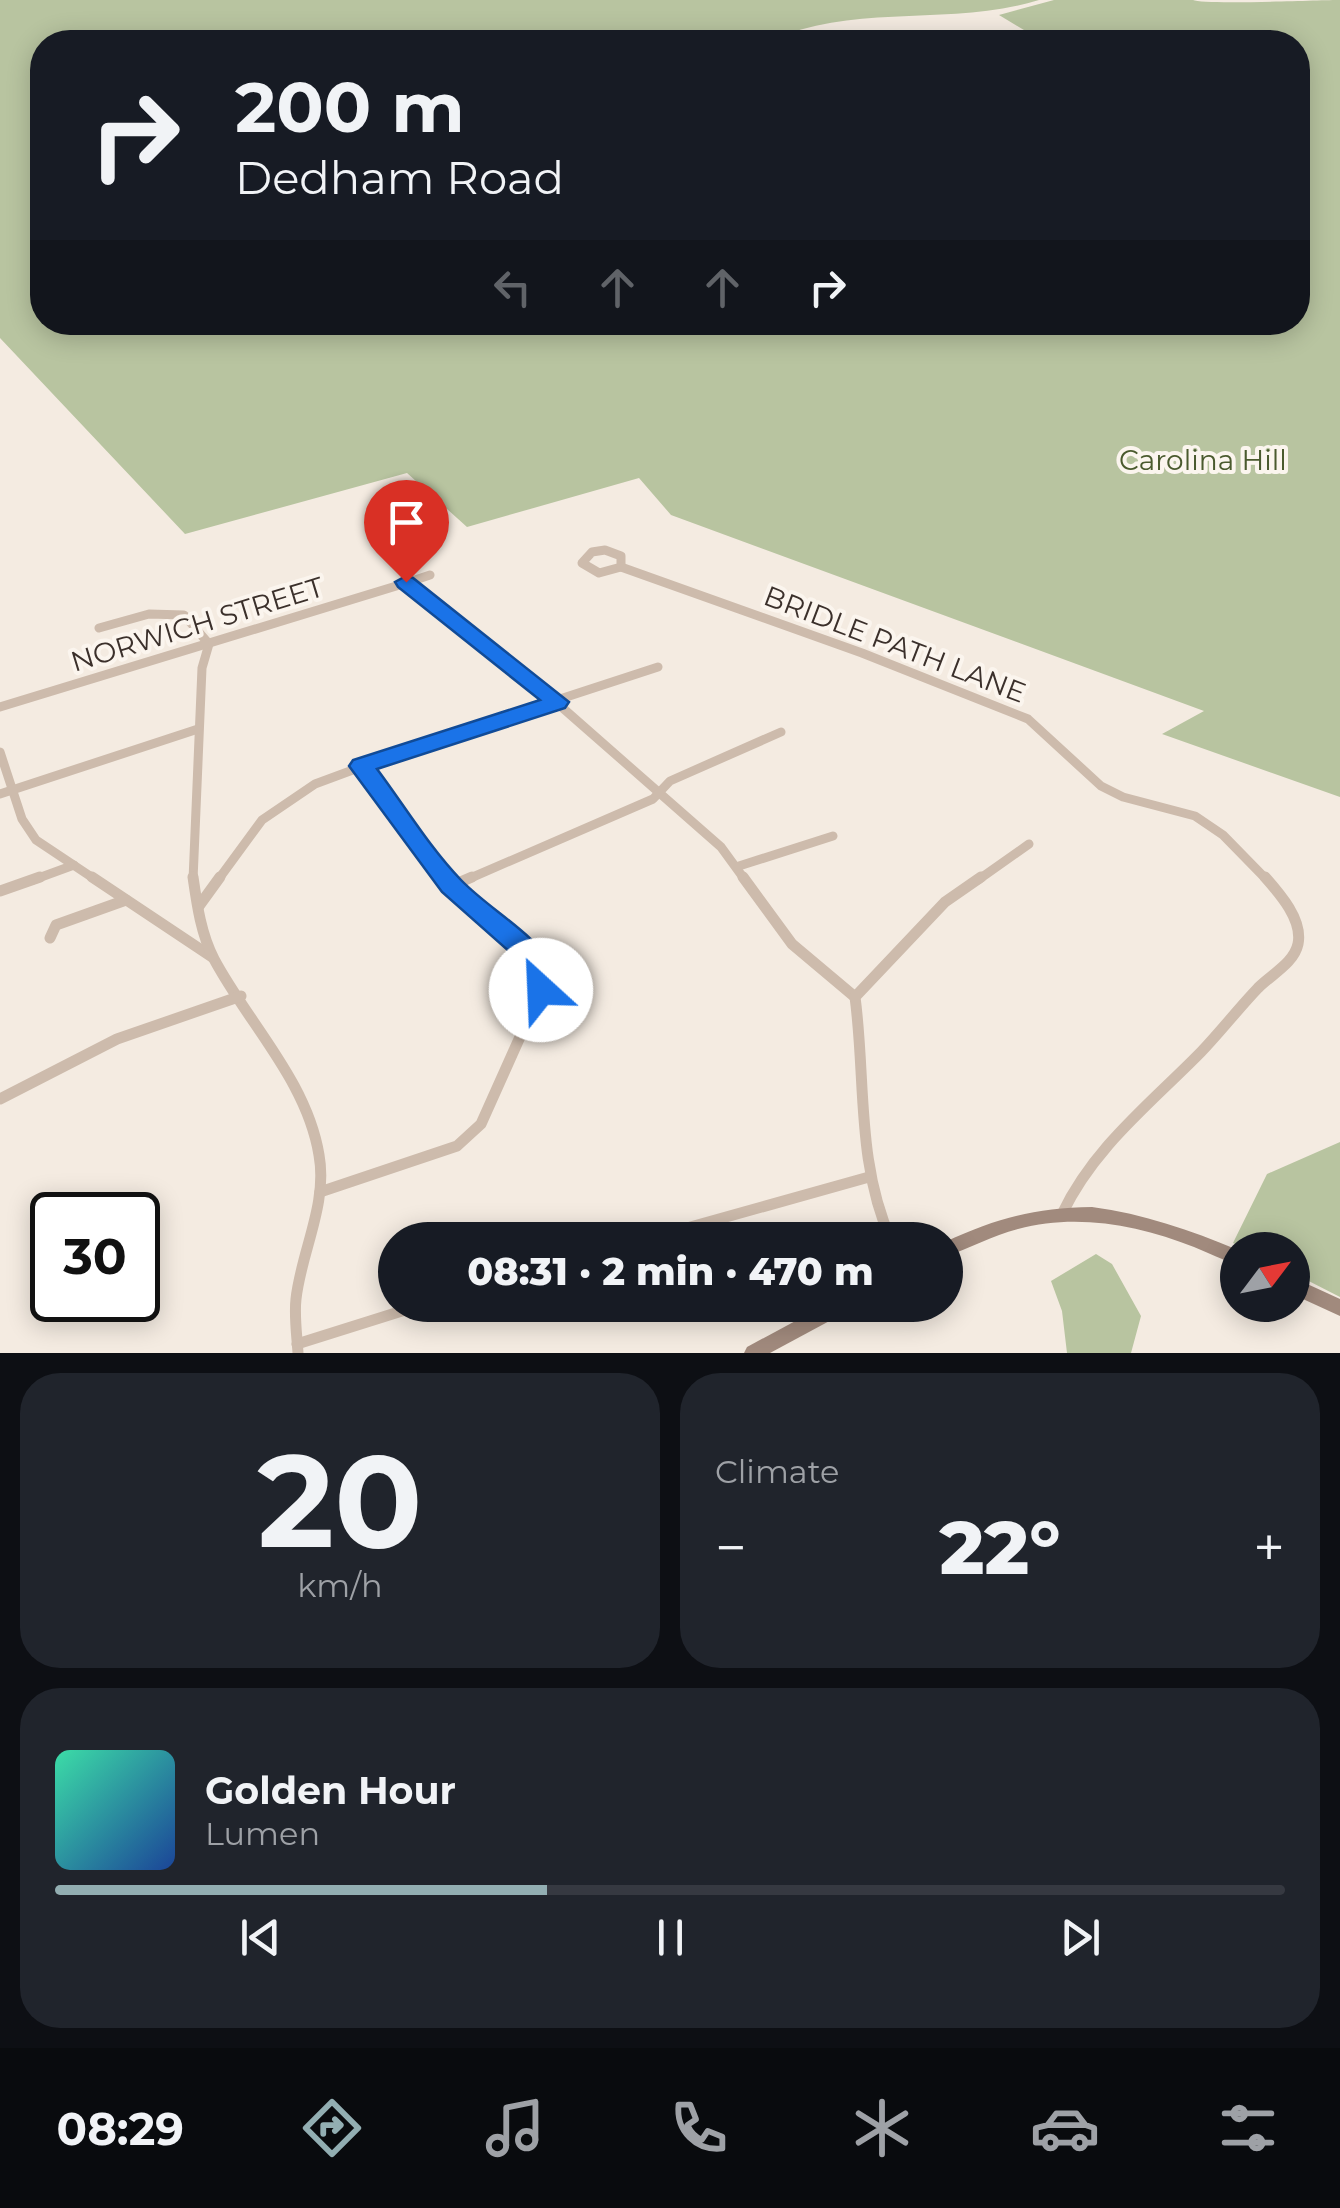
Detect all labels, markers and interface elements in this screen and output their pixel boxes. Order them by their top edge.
text: 200 m [235,64,465,150]
icon: right [70,70,200,200]
text: Dedham Road [235,150,564,205]
icon: left [485,260,540,315]
icon: ahead [590,260,645,315]
icon: ahead [695,260,750,315]
icon: right [800,260,855,315]
park label: Carolina Hill [1119,443,1287,477]
pin [364,480,449,583]
icon: arrive [379,495,434,550]
street label: NORWICH STREET [67,569,327,679]
street label: BRIDLE PATH LANE [759,578,1031,710]
position arrow [489,938,593,1042]
speed limit sign: 30 [30,1192,160,1322]
north arrow [1220,1232,1310,1322]
map controls [1220,1232,1310,1322]
text: 08:31 · 2 min · 470 m [467,1248,874,1295]
text: 20 [258,1421,422,1580]
text: Climate [715,1452,839,1491]
text: 22° [939,1501,1061,1593]
text: − [715,1514,747,1581]
text: + [1253,1514,1285,1581]
text: km/h [297,1566,383,1605]
text: Golden Hour [205,1767,456,1814]
text: Lumen [205,1814,320,1853]
icon: previous [233,1910,288,1965]
icon: pause [643,1910,698,1965]
icon: next [1053,1910,1108,1965]
icon: directions [297,2093,367,2163]
icon: music [480,2093,550,2163]
icon: phone [664,2093,734,2163]
icon: climate [847,2093,917,2163]
icon: car [1030,2093,1100,2163]
icon: filters [1213,2093,1283,2163]
text: 08:29 [57,2101,184,2156]

